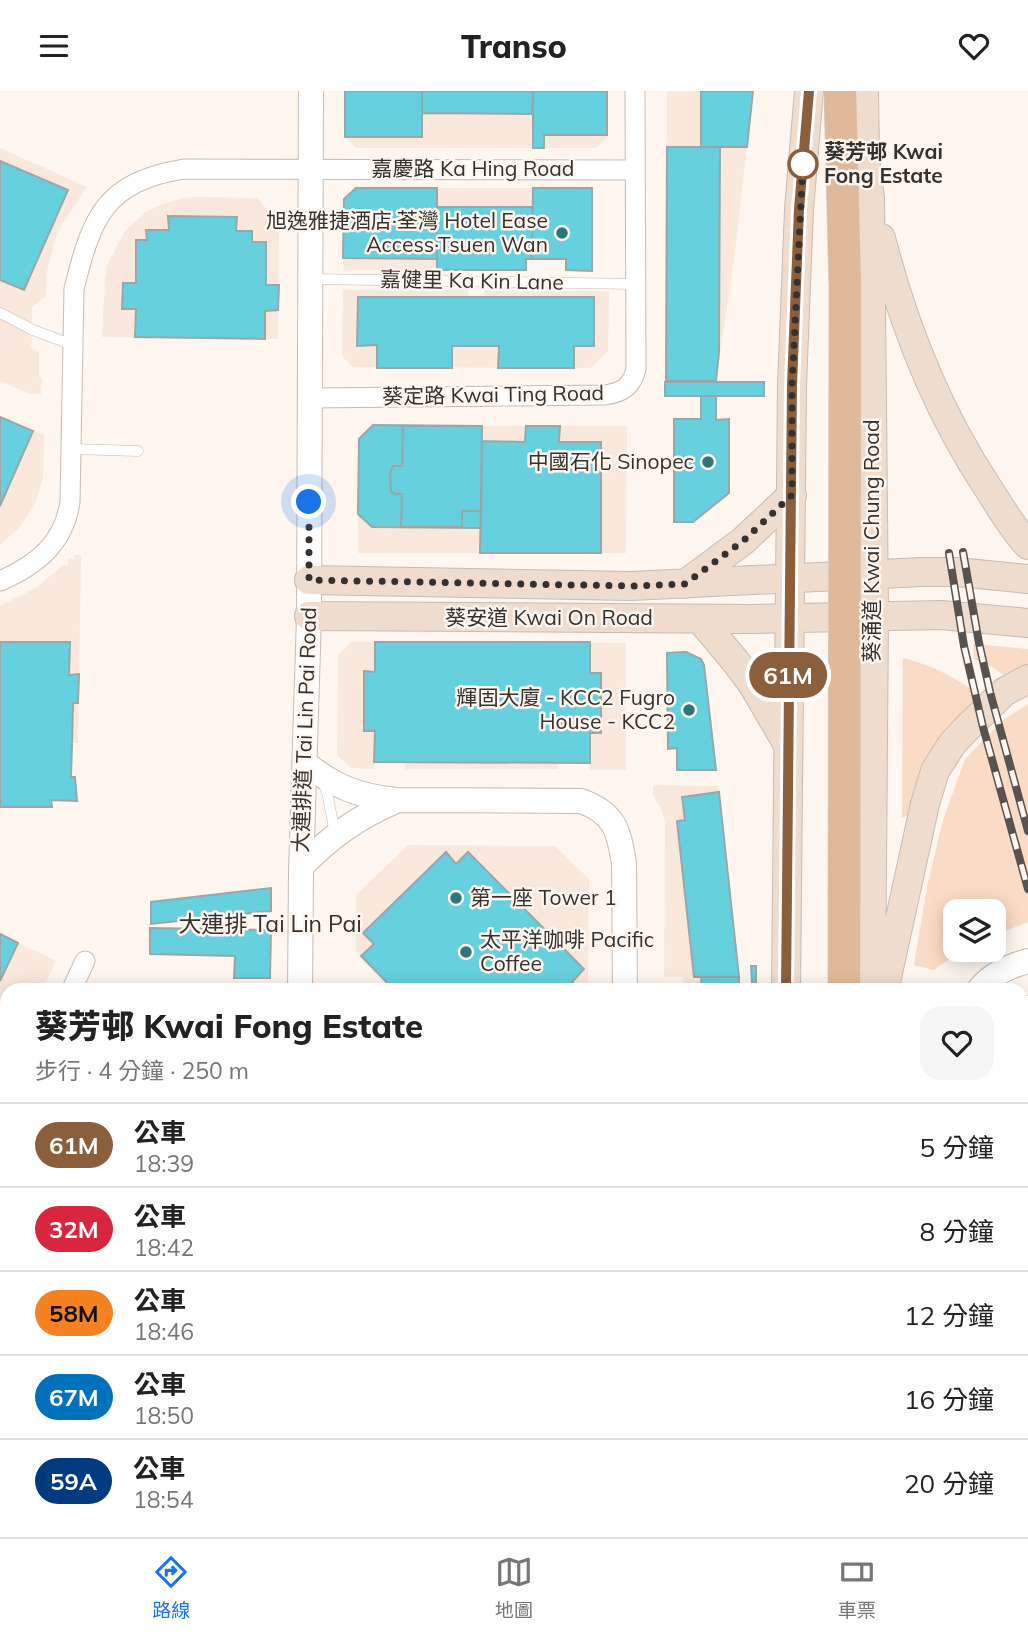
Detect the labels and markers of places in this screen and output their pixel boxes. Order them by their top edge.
place label: 葵芳邨 Kwai Fong Estate [824,138,943,188]
marker: 葵芳邨 Kwai Fong Estate [788,149,818,179]
place label: 旭逸雅捷酒店·荃灣 Hotel Ease Access·Tsuen Wan [266,207,548,257]
marker: 旭逸雅捷酒店·荃灣 Hotel Ease Access·Tsuen Wan [554,225,570,241]
place label: 中國石化 Sinopec [528,448,694,474]
marker: 中國石化 Sinopec [700,454,716,470]
place label: 輝固大廈 - KCC2 Fugro House - KCC2 [456,684,675,734]
marker: 輝固大廈 - KCC2 Fugro House - KCC2 [681,702,697,718]
place label: 第一座 Tower 1 [470,884,617,910]
marker: 第一座 Tower 1 [448,890,464,906]
place label: 太平洋咖啡 Pacific Coffee [480,926,654,976]
marker: 太平洋咖啡 Pacific Coffee [458,944,474,960]

